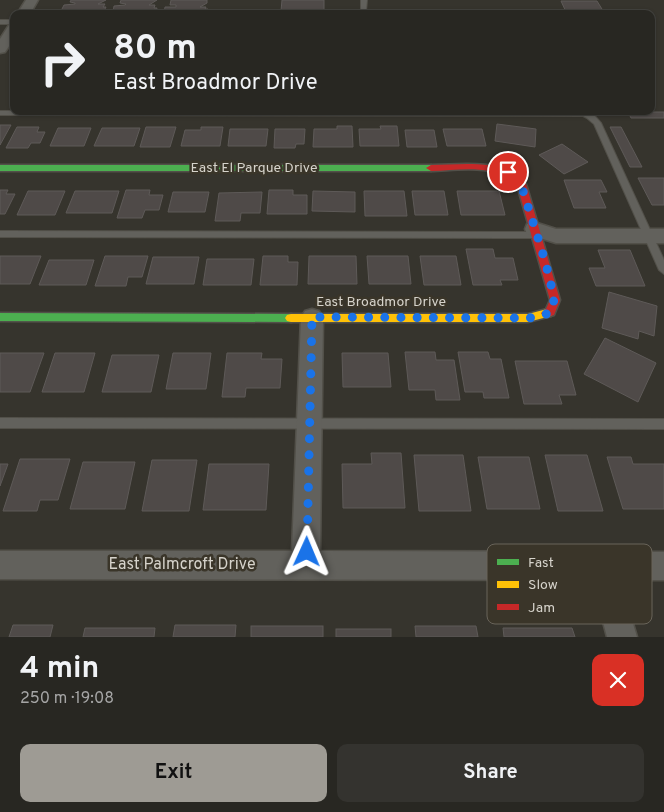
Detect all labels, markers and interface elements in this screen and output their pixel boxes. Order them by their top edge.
text: 80 m [113,27,197,71]
icon: right [30,30,95,95]
text: East Broadmor Drive [113,70,318,97]
pin [487,151,529,193]
icon: arrive [494,158,522,186]
street label: East El Parque Drive [191,160,317,177]
street label: East Broadmor Drive [316,294,446,311]
position arrow [280,525,332,577]
legend [487,544,652,624]
street label: East Palmcroft Drive [108,555,256,575]
text: Fast [528,555,554,572]
text: Slow [528,577,558,594]
text: Jam [528,600,555,617]
text: 4 min [20,651,99,688]
button: close [592,654,644,706]
text: 250 m · 19:08 [20,689,114,709]
button: Exit [20,744,327,802]
button: Share [337,744,644,802]

